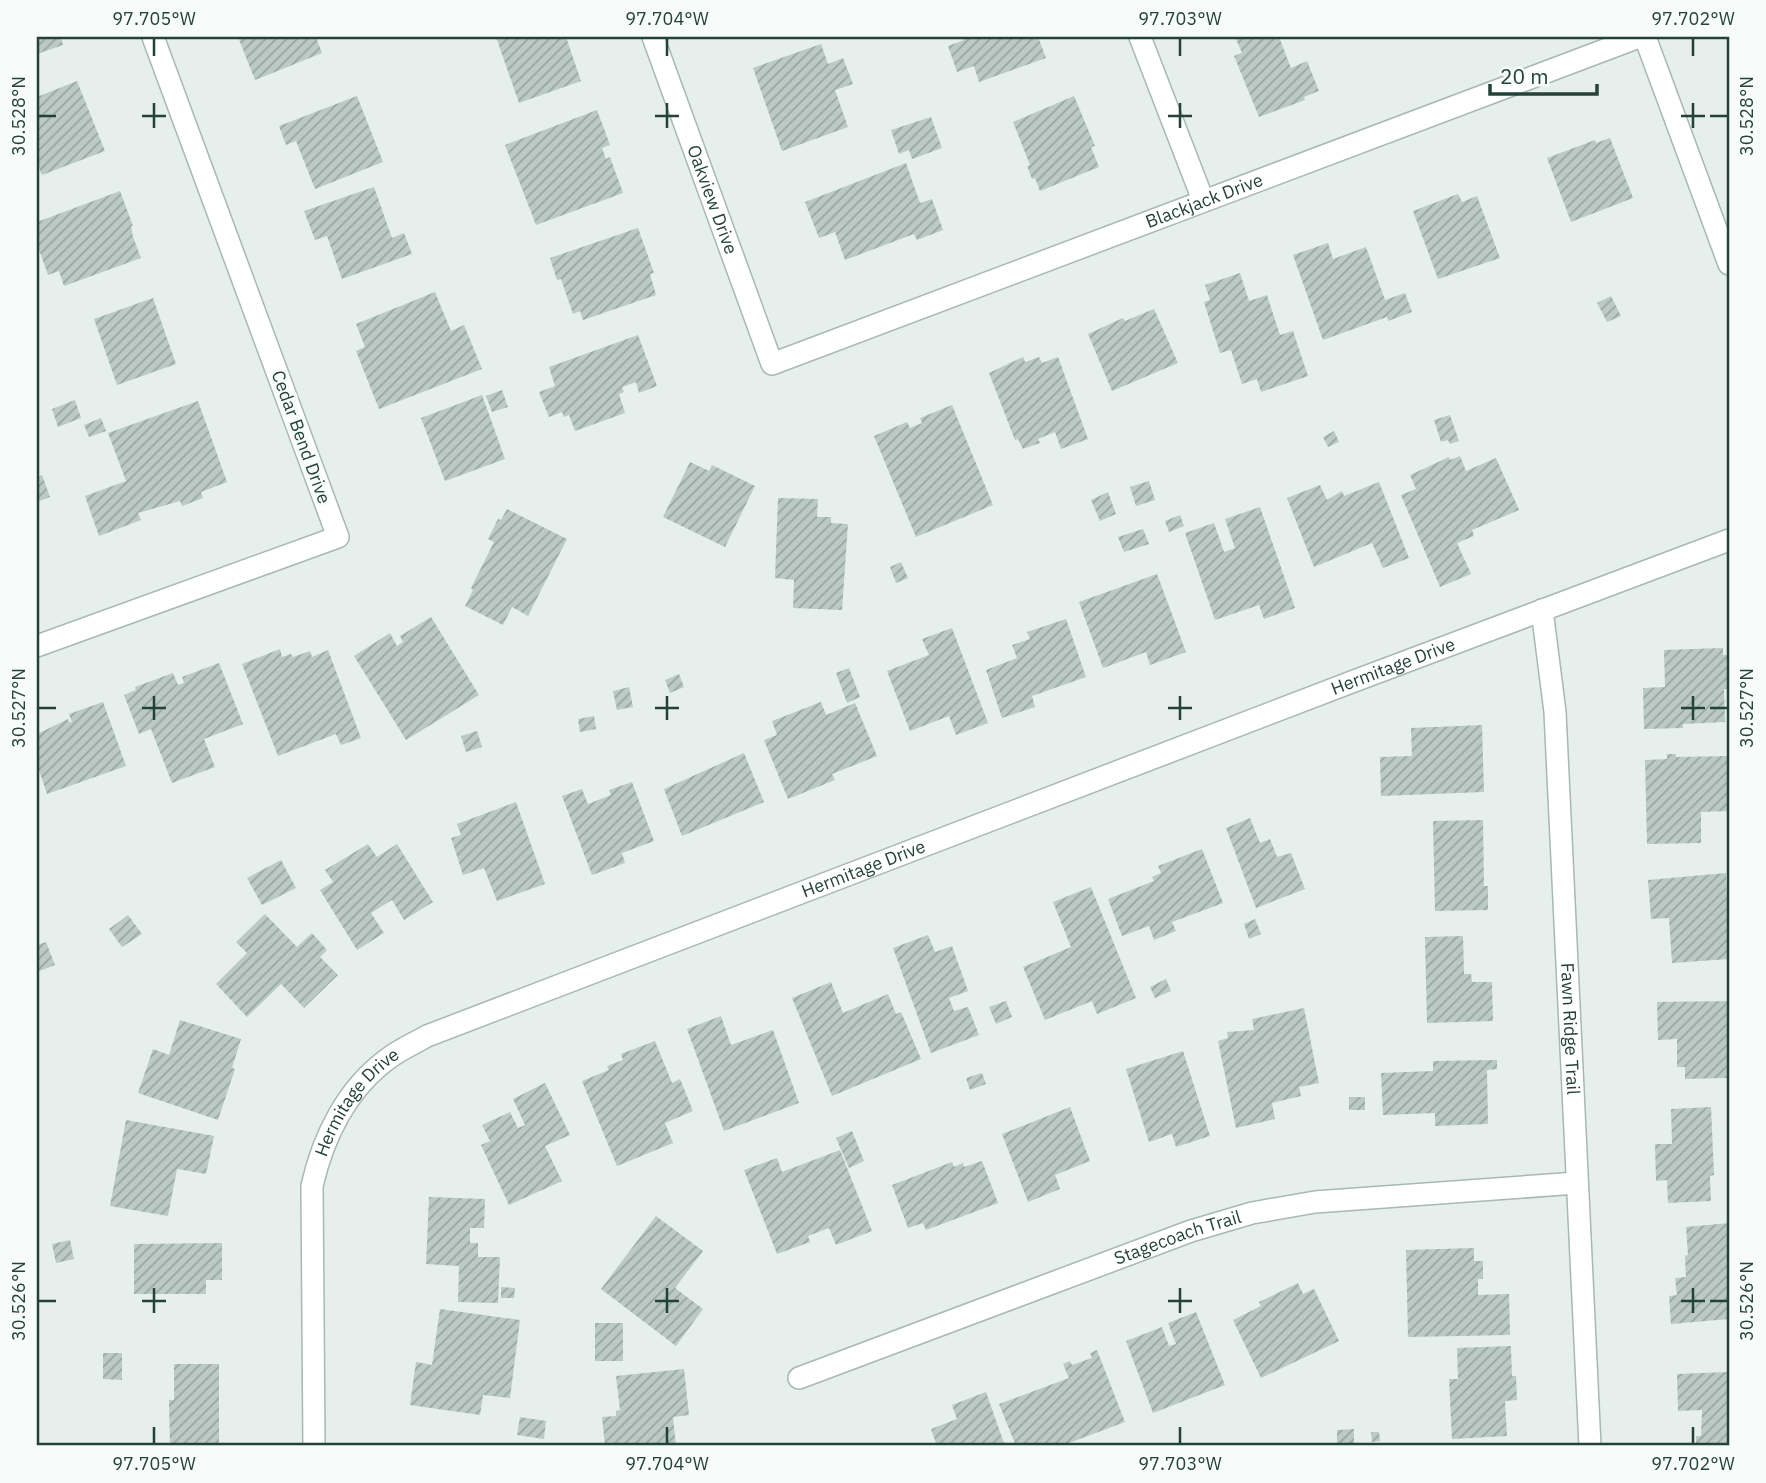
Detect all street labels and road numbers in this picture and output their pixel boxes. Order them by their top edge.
street label: Oakview Drive [682,142,743,257]
street label: Blackjack Drive [1142,168,1266,233]
street label: Cedar Bend Drive [267,367,336,507]
street label: Hermitage Drive [1328,632,1458,700]
street label: Hermitage Drive [798,834,929,903]
street label: Fawn Ridge Trail [1556,962,1585,1096]
street label: Hermitage Drive [309,1042,403,1159]
street label: Stagecoach Trail [1111,1205,1244,1270]

